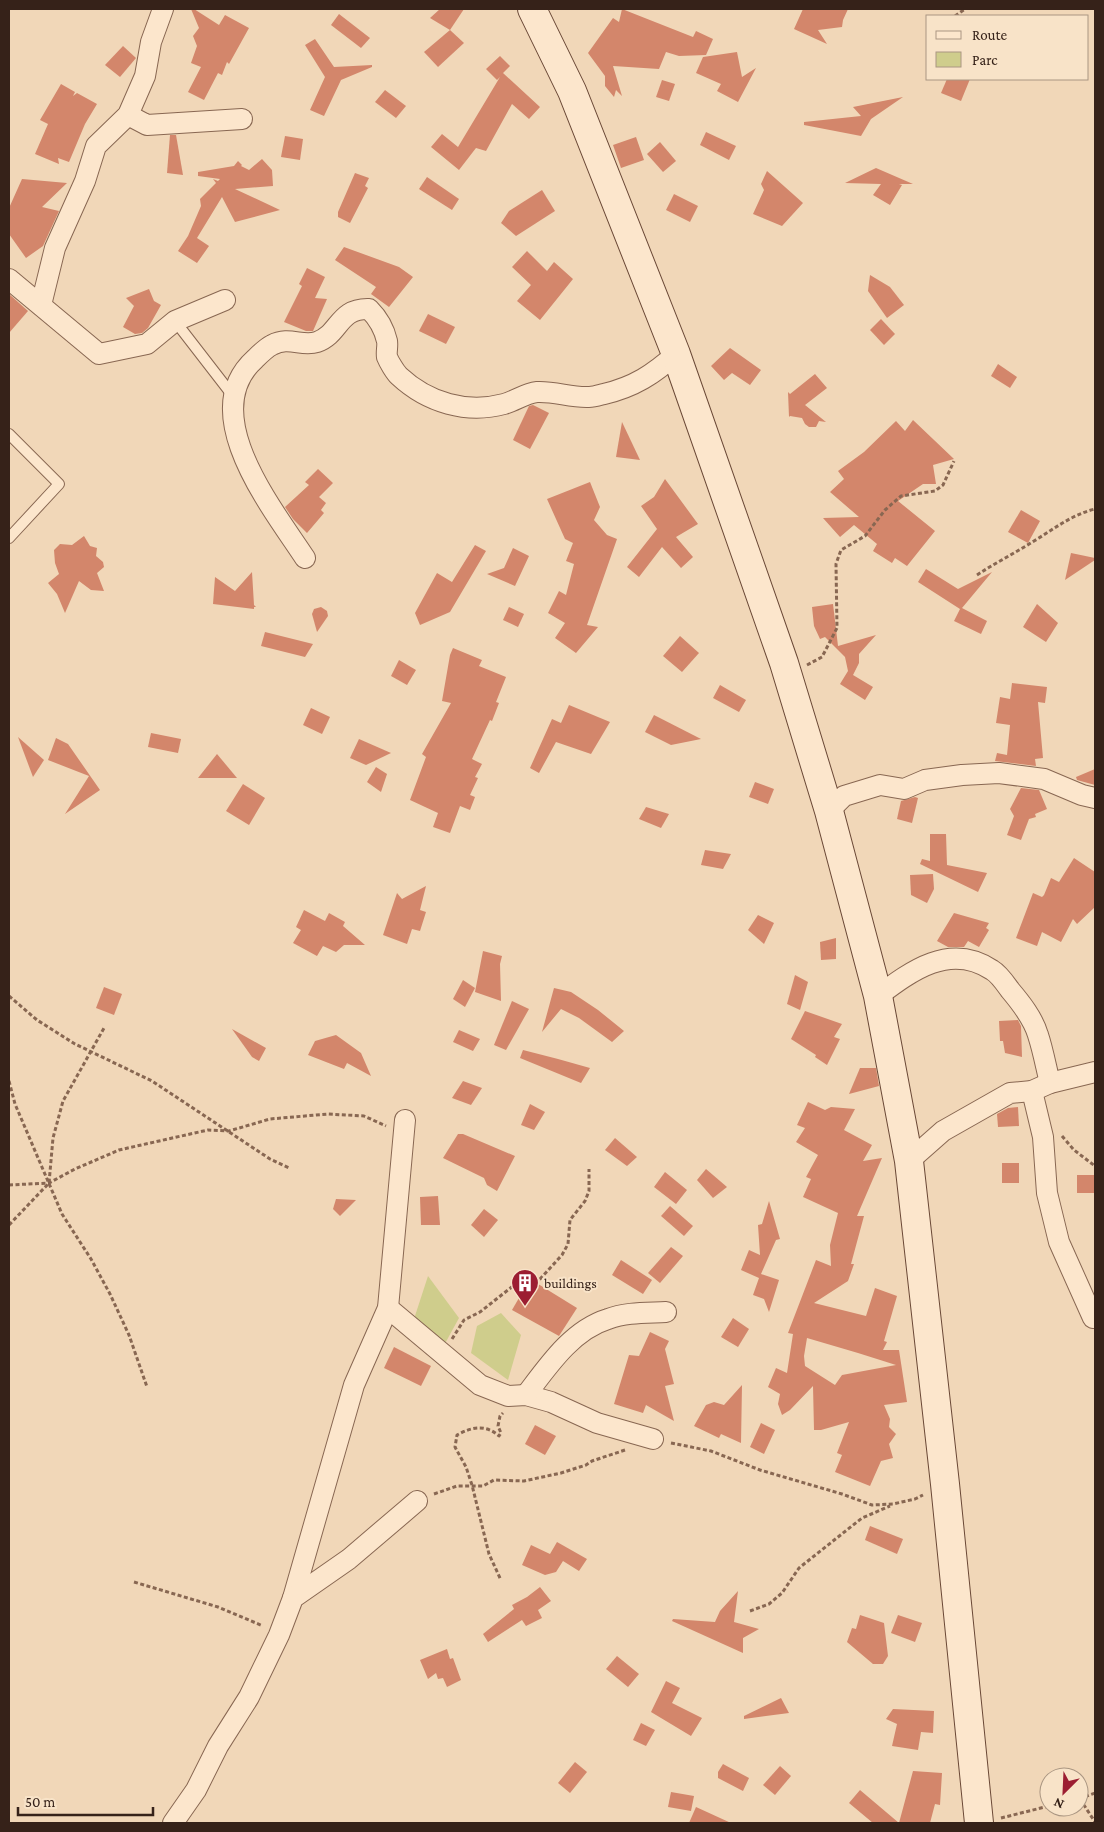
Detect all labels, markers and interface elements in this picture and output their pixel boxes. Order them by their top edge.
legend [926,15,1089,80]
text: Route [972,27,1007,43]
text: Parc [972,52,998,68]
building icon: buildings [510,1268,540,1307]
place label: buildings [544,1275,597,1291]
north arrow [1039,1767,1089,1817]
scale bar [18,1784,152,1816]
text: 50 m [25,1794,55,1810]
text: N [1051,1794,1066,1813]

